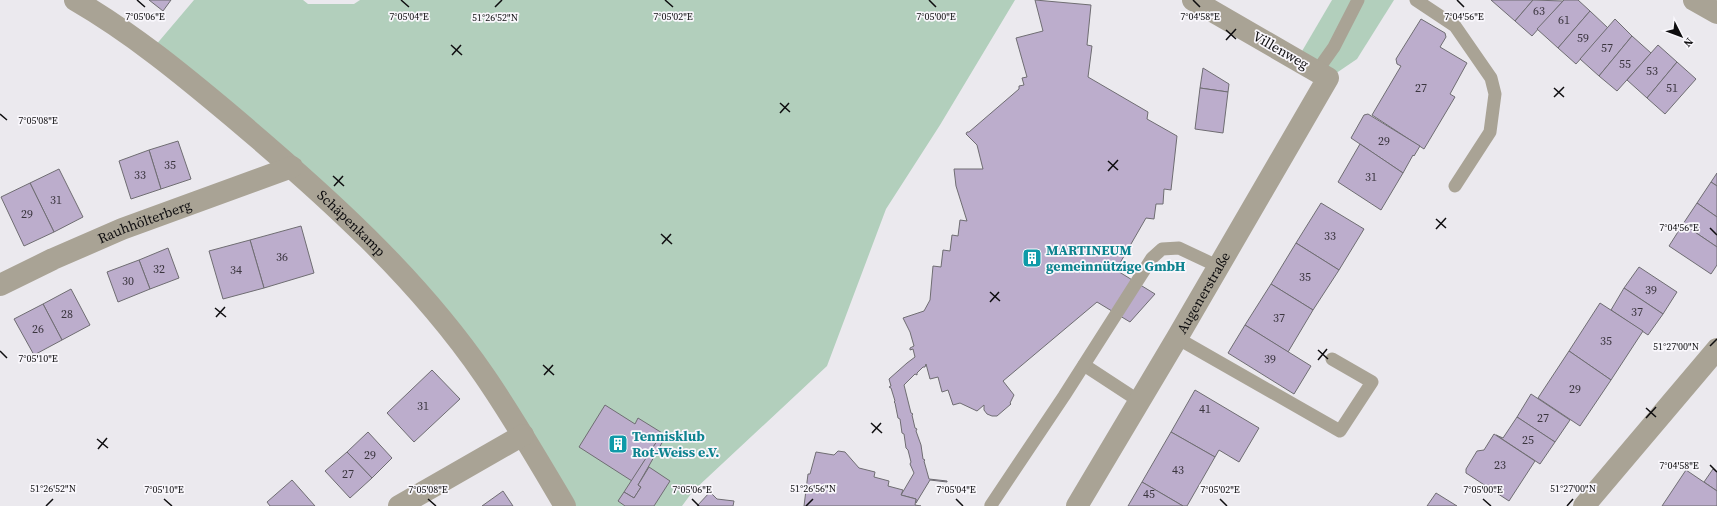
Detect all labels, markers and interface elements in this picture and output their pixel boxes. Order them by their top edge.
house number: 63 [1533,3,1545,19]
text: 7°05'06"E [125,10,165,23]
text: 7°05'04"E [389,10,429,23]
text: 7°05'02"E [653,10,693,23]
text: 7°05'00"E [916,10,956,23]
text: 7°04'58"E [1180,10,1220,23]
text: 7°04'56"E [1444,10,1484,23]
text: 51°26'52"N [472,11,518,24]
house number: 61 [1558,12,1570,28]
north arrow [1661,16,1701,56]
street label: Villenweg [1249,26,1313,74]
house number: 59 [1577,30,1589,46]
text: N [1680,34,1696,50]
house number: 57 [1601,40,1613,56]
house number: 55 [1619,56,1631,72]
house number: 53 [1646,63,1658,79]
house number: 27 [1415,80,1427,96]
house number: 51 [1666,80,1678,96]
text: 7°05'08"E [18,114,58,127]
house number: 29 [1378,133,1390,149]
house number: 35 [164,157,176,173]
house number: 33 [134,167,146,183]
house number: 31 [1365,169,1377,185]
street label: Schäpenkamp [313,185,390,261]
house number: 31 [50,192,62,208]
street label: Rauhhölterberg [94,195,194,248]
house number: 29 [21,206,33,222]
text: 7°04'56"E [1659,221,1699,234]
house number: 33 [1324,228,1336,244]
place label: MARTINEUM gemeinnützige GmbH [1046,240,1186,276]
building icon: MARTINEUM gemeinnützige GmbH [1021,247,1043,269]
street label: Augenerstraße [1172,248,1235,337]
house number: 36 [276,249,288,265]
house number: 32 [153,261,165,277]
house number: 34 [230,262,242,278]
house number: 35 [1299,269,1311,285]
house number: 30 [122,273,134,289]
house number: 39 [1645,282,1657,298]
house number: 37 [1631,304,1643,320]
house number: 28 [61,306,73,322]
house number: 37 [1273,310,1285,326]
house number: 26 [32,321,44,337]
house number: 35 [1600,333,1612,349]
text: 51°27'00"N [1653,340,1699,353]
house number: 39 [1264,351,1276,367]
text: 7°05'10"E [18,352,58,365]
house number: 29 [1569,381,1581,397]
house number: 31 [417,398,429,414]
house number: 41 [1199,401,1211,417]
house number: 27 [1537,410,1549,426]
place label: Tennisklub Rot-Weiss e.V. [632,426,719,462]
house number: 25 [1522,432,1534,448]
building icon: Tennisklub Rot-Weiss e.V. [607,433,629,455]
house number: 29 [364,447,376,463]
house number: 23 [1494,457,1506,473]
text: 7°04'58"E [1659,459,1699,472]
house number: 43 [1172,462,1184,478]
house number: 27 [342,466,354,482]
text: 51°26'52"N [30,482,76,495]
text: 51°26'56"N [790,482,836,495]
text: 51°27'00"N [1550,482,1596,495]
text: 7°05'10"E [144,483,184,496]
text: 7°05'08"E [408,483,448,496]
text: 7°05'06"E [672,483,712,496]
text: 7°05'04"E [936,483,976,496]
text: 7°05'02"E [1200,483,1240,496]
text: 7°05'00"E [1463,483,1503,496]
house number: 45 [1143,486,1155,502]

